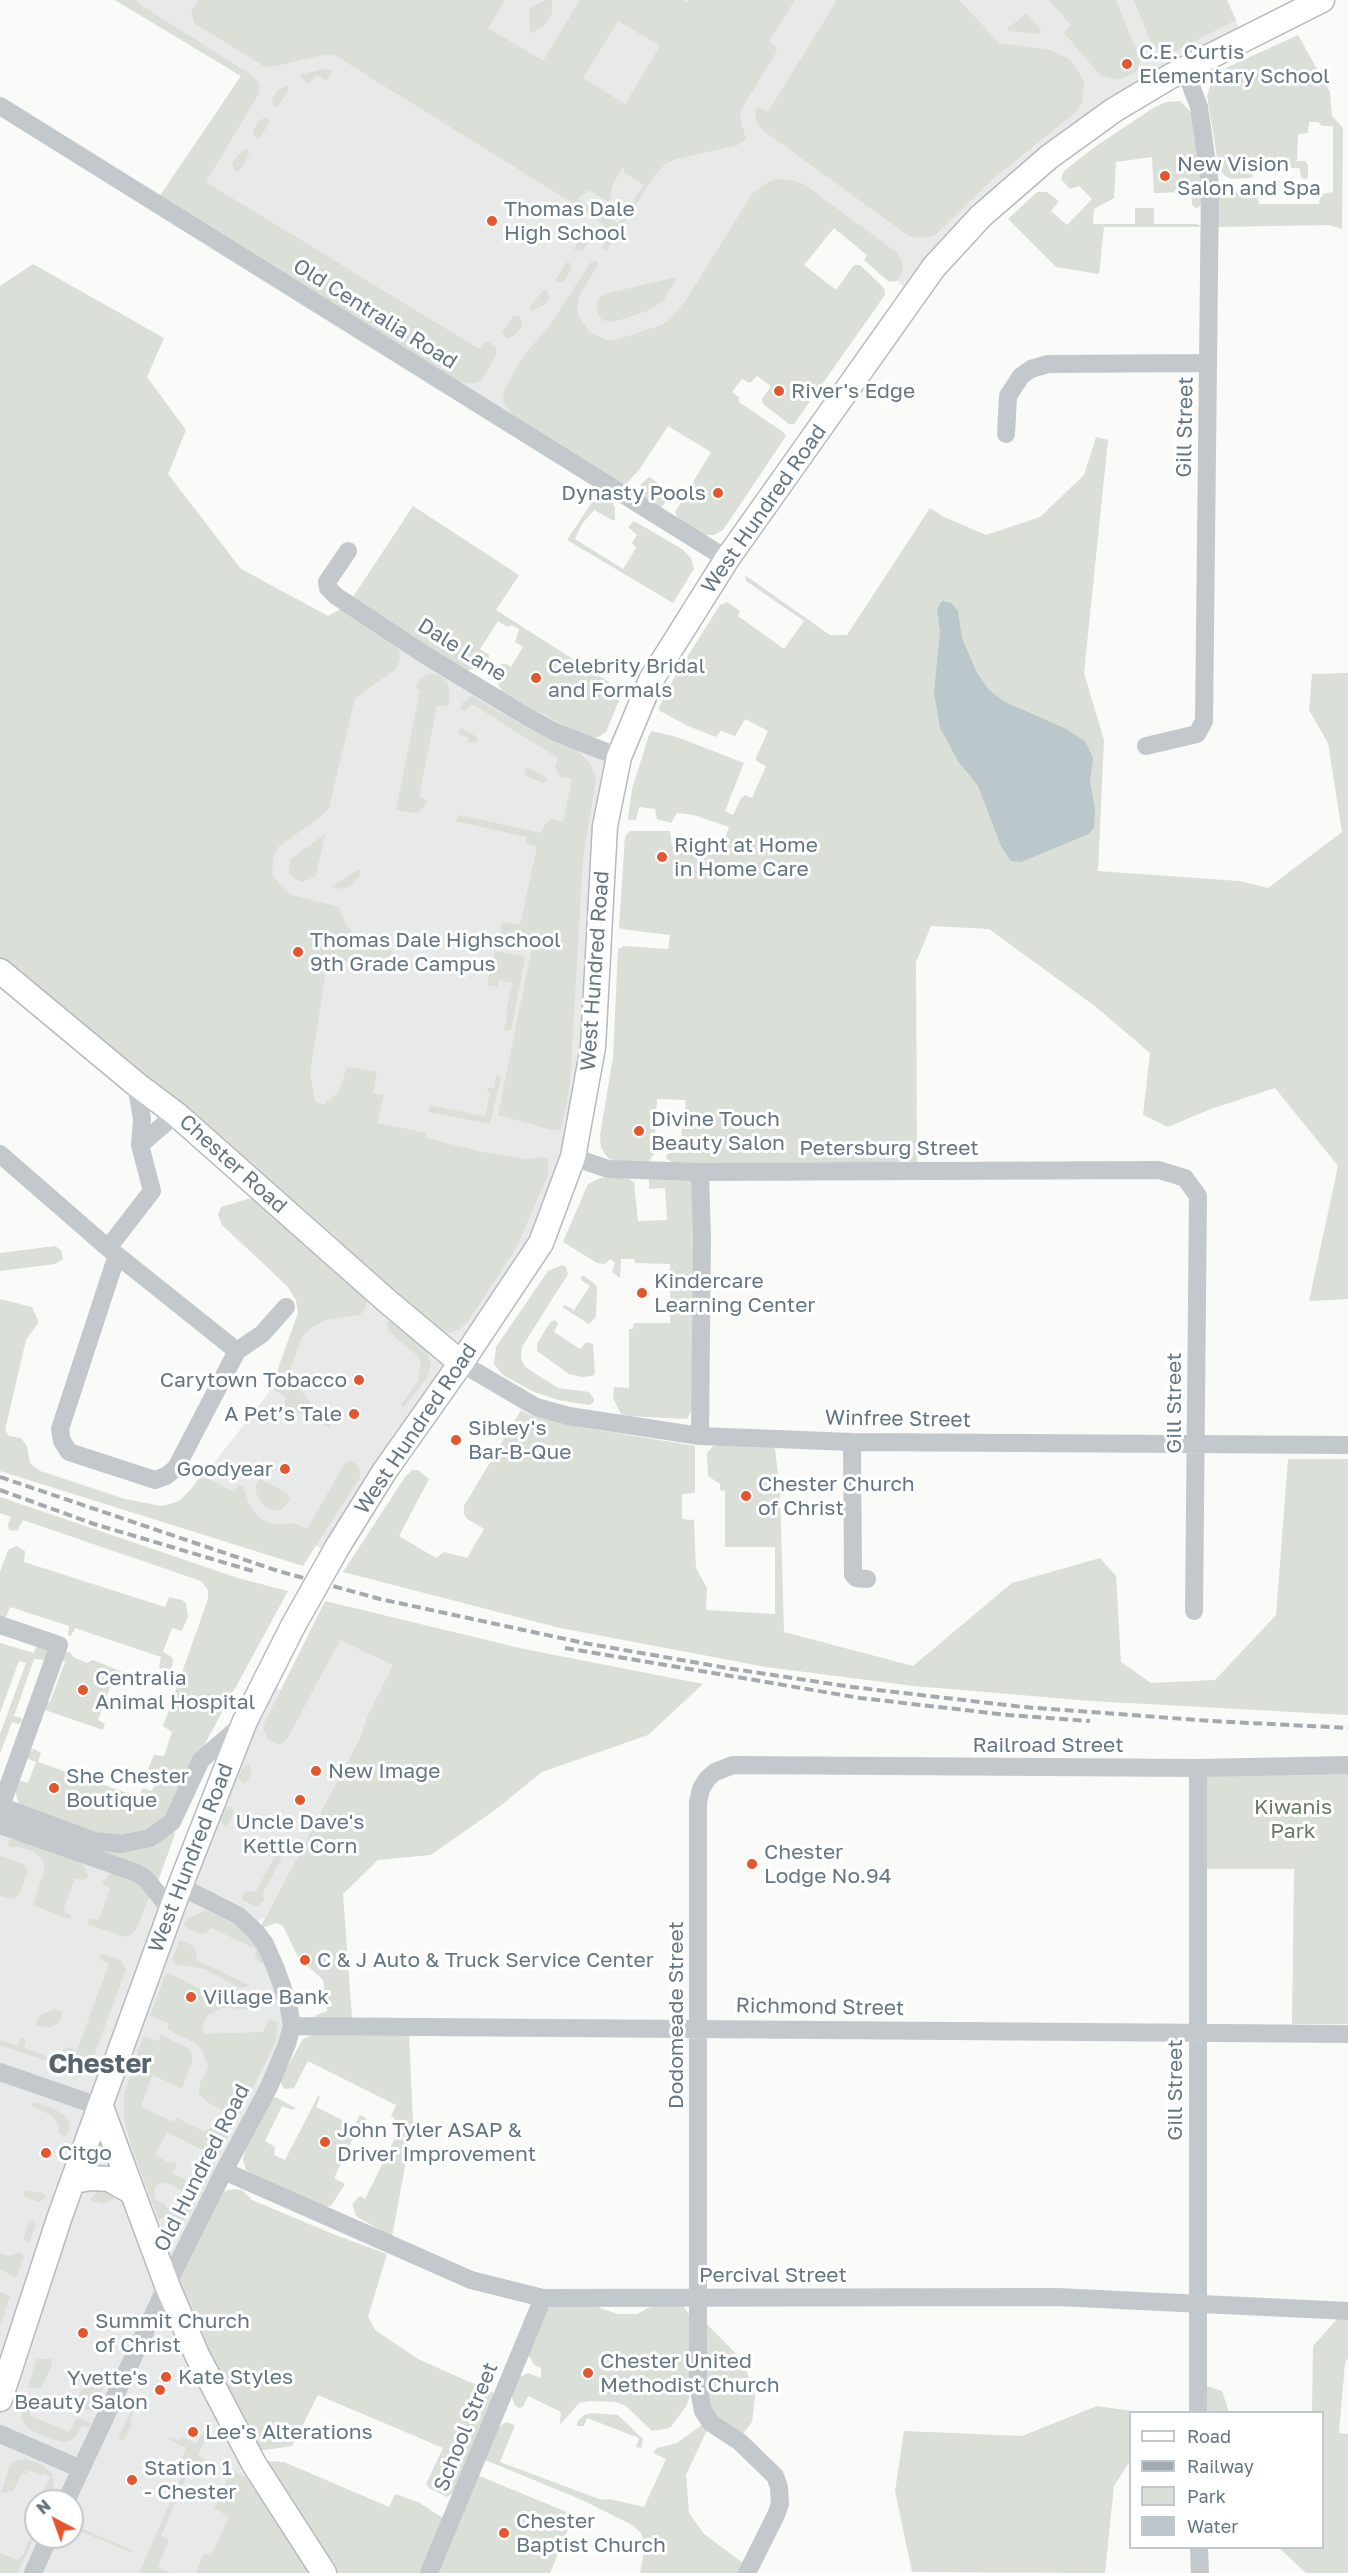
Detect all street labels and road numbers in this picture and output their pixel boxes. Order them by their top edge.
street label: Old Centralia Road [288,253,462,375]
street label: Gill Street [1172,376,1198,478]
street label: West Hundred Road [696,420,832,598]
street label: Dale Lane [413,613,511,687]
street label: West Hundred Road [575,870,615,1072]
street label: Chester Road [174,1109,292,1219]
street label: Petersburg Street [799,1135,979,1161]
street label: West Hundred Road [349,1339,483,1519]
street label: Gill Street [1161,1352,1187,1454]
street label: Winfree Street [825,1405,971,1433]
street label: Railroad Street [972,1732,1124,1758]
street label: West Hundred Road [143,1760,239,1956]
street label: Dodomeade Street [663,1921,689,2109]
street label: Richmond Street [735,1993,905,2021]
street label: Gill Street [1162,2039,1188,2141]
street label: Old Hundred Road [149,2080,255,2256]
street label: Percival Street [699,2262,847,2288]
street label: School Street [429,2359,503,2495]

